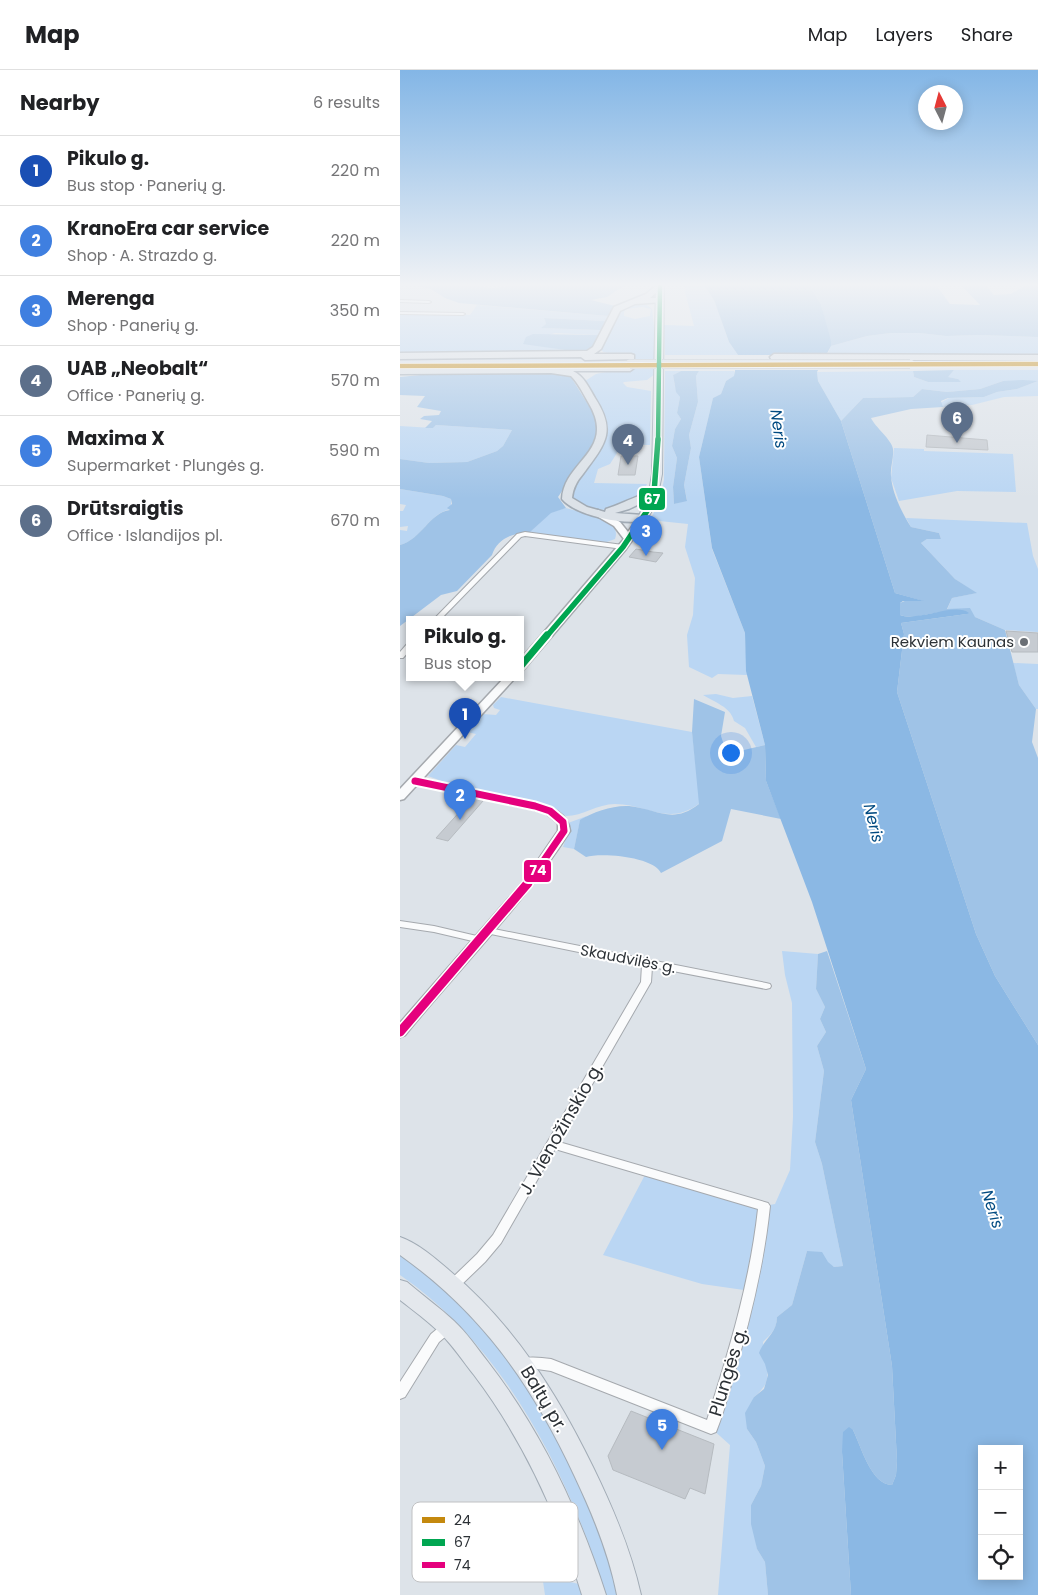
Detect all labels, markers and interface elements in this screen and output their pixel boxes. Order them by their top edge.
text: Map [25,18,80,51]
text: Map [808,22,848,47]
text: Layers [876,22,933,47]
text: Share [961,22,1013,47]
north arrow [918,85,963,130]
text: Nearby [20,88,100,117]
text: 6 results [313,91,380,114]
text: Pikulo g. [67,145,149,172]
text: 1 [33,159,39,182]
text: 220 m [331,159,380,182]
text: Bus stop · Panerių g. [67,174,226,197]
text: KranoEra car service [67,215,269,242]
text: 2 [31,229,41,252]
text: 220 m [331,229,380,252]
text: Shop · A. Strazdo g. [67,244,217,267]
text: Merenga [67,285,155,312]
text: 3 [31,299,41,322]
text: 350 m [330,299,380,322]
text: Shop · Panerių g. [67,314,198,337]
text: UAB „Neobalt“ [67,355,208,382]
text: 4 [31,369,41,392]
text: 570 m [330,369,380,392]
text: Office · Panerių g. [67,384,204,407]
pin: 6 [941,402,973,443]
water label: Neris [764,408,793,450]
pin: 4 [612,424,644,465]
text: Maxima X [67,425,165,452]
text: 5 [31,439,41,462]
text: 590 m [329,439,380,462]
text: Supermarket · Plungės g. [67,454,264,477]
line badge: 67 [638,487,666,511]
text: 67 [644,489,661,509]
text: Drūtsraigtis [67,495,184,522]
text: 6 [31,509,41,532]
text: 670 m [330,509,380,532]
pin: 3 [630,515,662,556]
text: Office · Islandijos pl. [67,524,223,547]
popup [406,616,524,681]
text: Pikulo g. [424,623,506,650]
place label: Rekviem Kaunas [891,631,1014,652]
marker: Rekviem Kaunas [1018,636,1030,648]
text: Bus stop [424,652,492,675]
pin: 1 [449,698,481,739]
your location [718,740,744,766]
pin: 2 [444,779,476,820]
water label: Neris [858,801,889,845]
line badge: 74 [523,859,552,883]
text: 74 [530,860,546,880]
street label: Skaudvilės g. [579,939,678,978]
street label: J. Vienožinskio g. [513,1058,609,1199]
water label: Neris [975,1187,1010,1231]
street label: Plungės g. [702,1325,753,1419]
street label: Baltų pr. [515,1361,574,1437]
pin: 5 [646,1409,678,1450]
map controls [978,1445,1023,1580]
button: + [978,1445,1023,1490]
button: − [978,1490,1023,1535]
legend [412,1502,578,1582]
text: 24 [454,1510,471,1530]
text: 67 [454,1532,471,1552]
button: locate [978,1535,1023,1580]
text: 74 [454,1555,471,1575]

